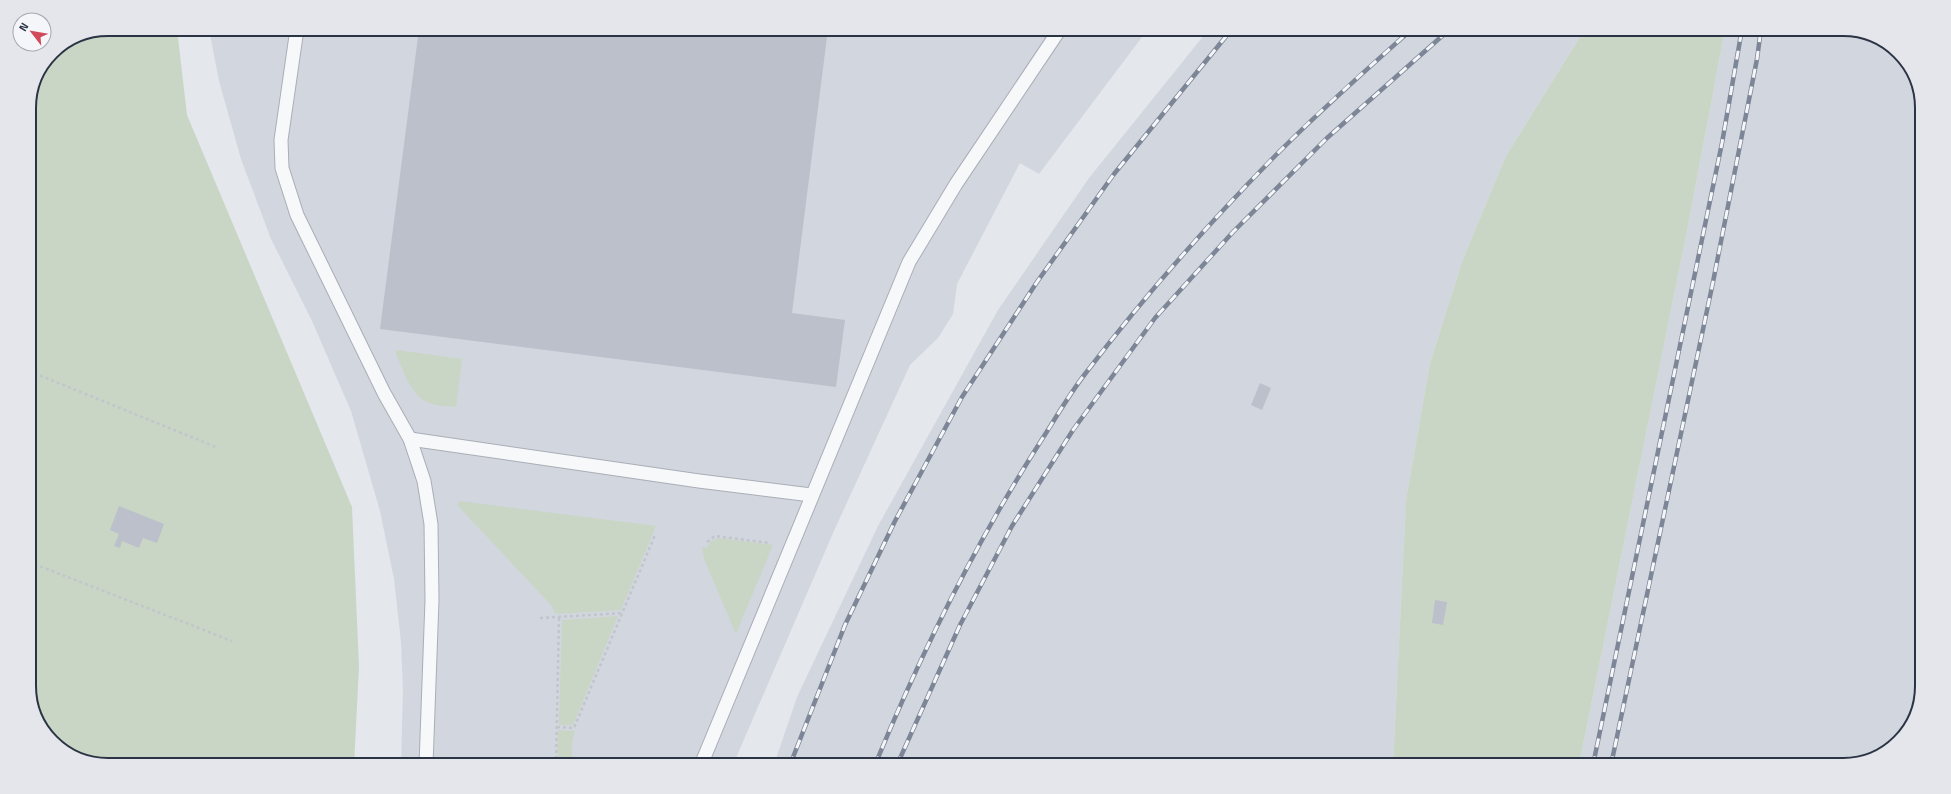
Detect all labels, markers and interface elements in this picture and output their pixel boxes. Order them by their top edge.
north arrow [12,12,52,52]
text: N [15,19,32,34]

